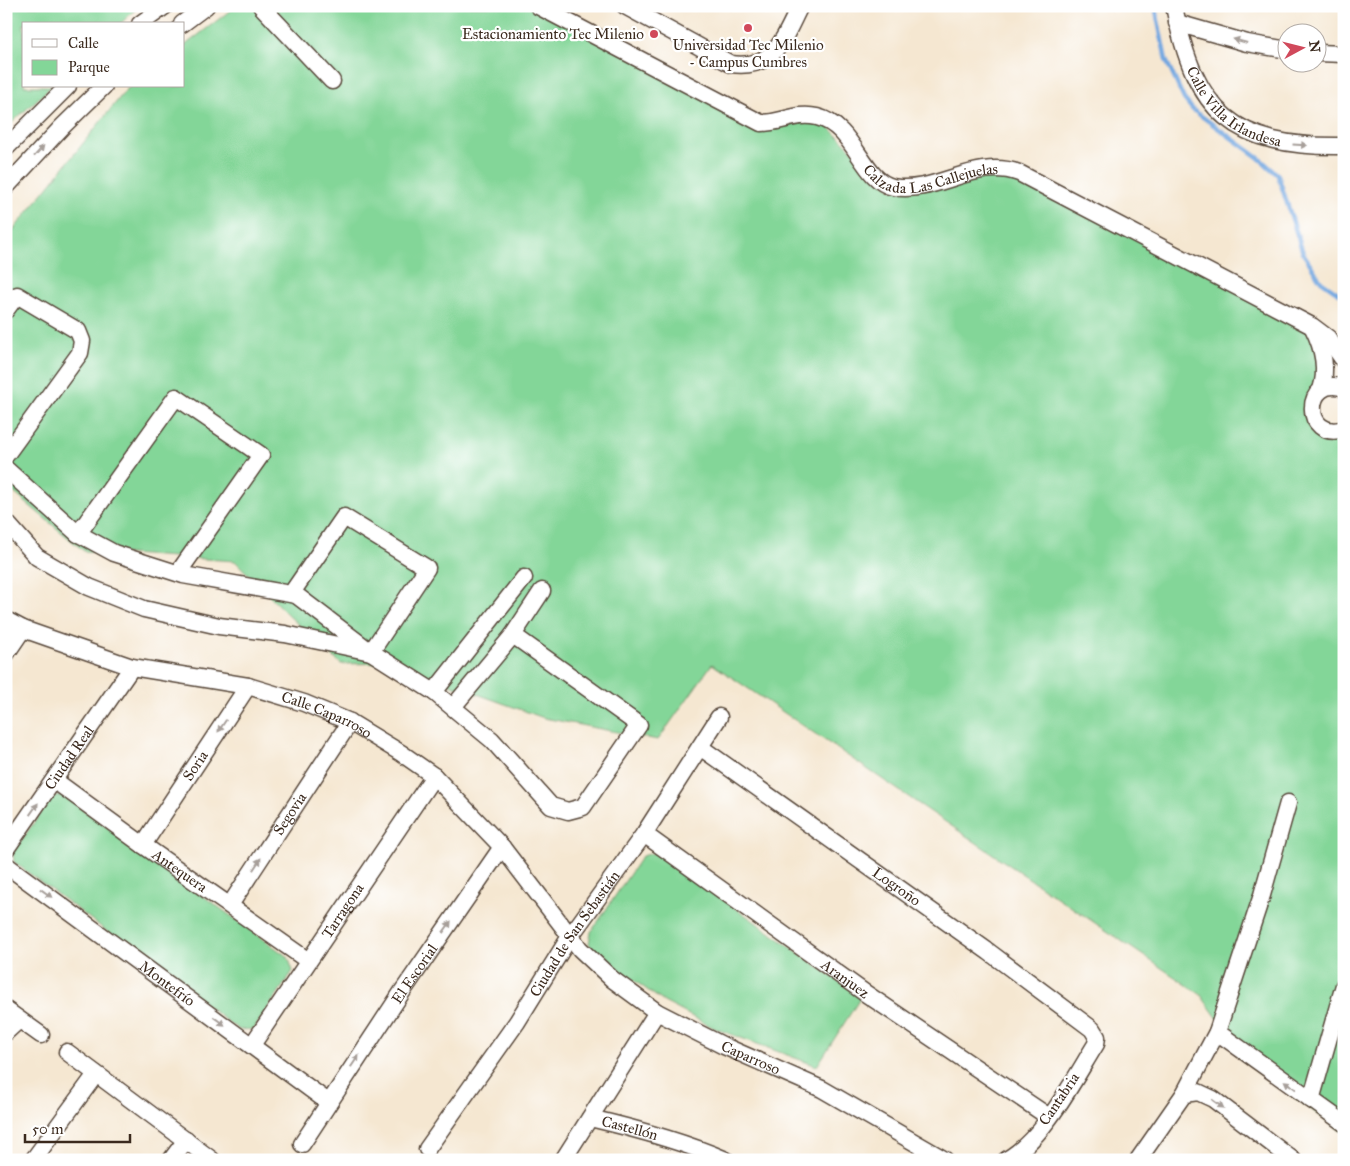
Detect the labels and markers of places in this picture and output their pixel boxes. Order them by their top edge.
marker: Universidad Tec Milenio - Campus Cumbres [742,22,754,34]
place label: Estacionamiento Tec Milenio [462,25,644,43]
marker: Estacionamiento Tec Milenio [648,28,660,40]
place label: Universidad Tec Milenio - Campus Cumbres [672,36,824,71]

